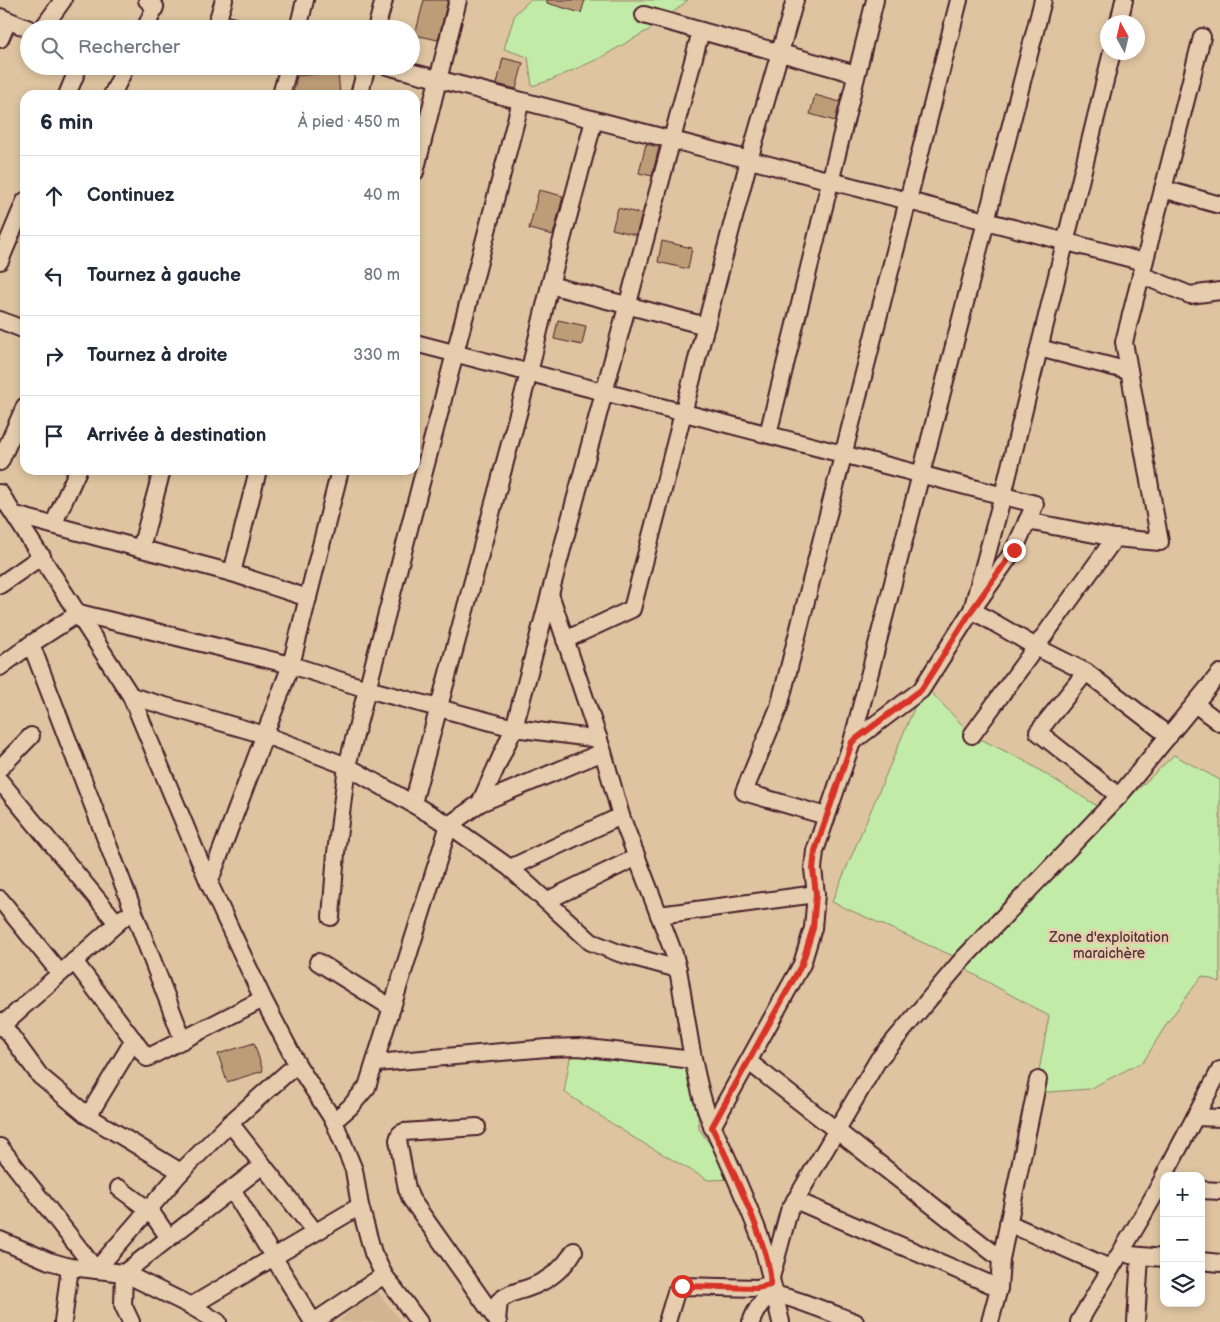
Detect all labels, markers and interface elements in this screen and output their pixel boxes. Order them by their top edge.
north arrow [1100,15,1145,60]
search box [20,20,420,75]
icon: search [38,34,66,62]
text: Rechercher [78,36,180,59]
text: 6 min [40,110,93,135]
text: À pied · 450 m [298,113,400,132]
icon: ahead [40,182,68,210]
text: Continuez [87,184,174,207]
text: 40 m [363,186,400,205]
icon: left [40,262,68,290]
text: Tournez à gauche [87,264,241,287]
text: 80 m [364,266,400,285]
icon: right [40,342,68,370]
text: Tournez à droite [87,344,228,367]
text: 330 m [353,346,400,365]
icon: arrive [40,422,68,450]
text: Arrivée à destination [87,424,266,447]
route end [1003,539,1026,562]
park label: Zone d'exploitation maraichère [1048,929,1169,962]
map controls [1160,1172,1205,1307]
button: + [1160,1172,1205,1217]
button: − [1160,1217,1205,1262]
button: layers [1160,1262,1205,1307]
route start [671,1275,694,1298]

